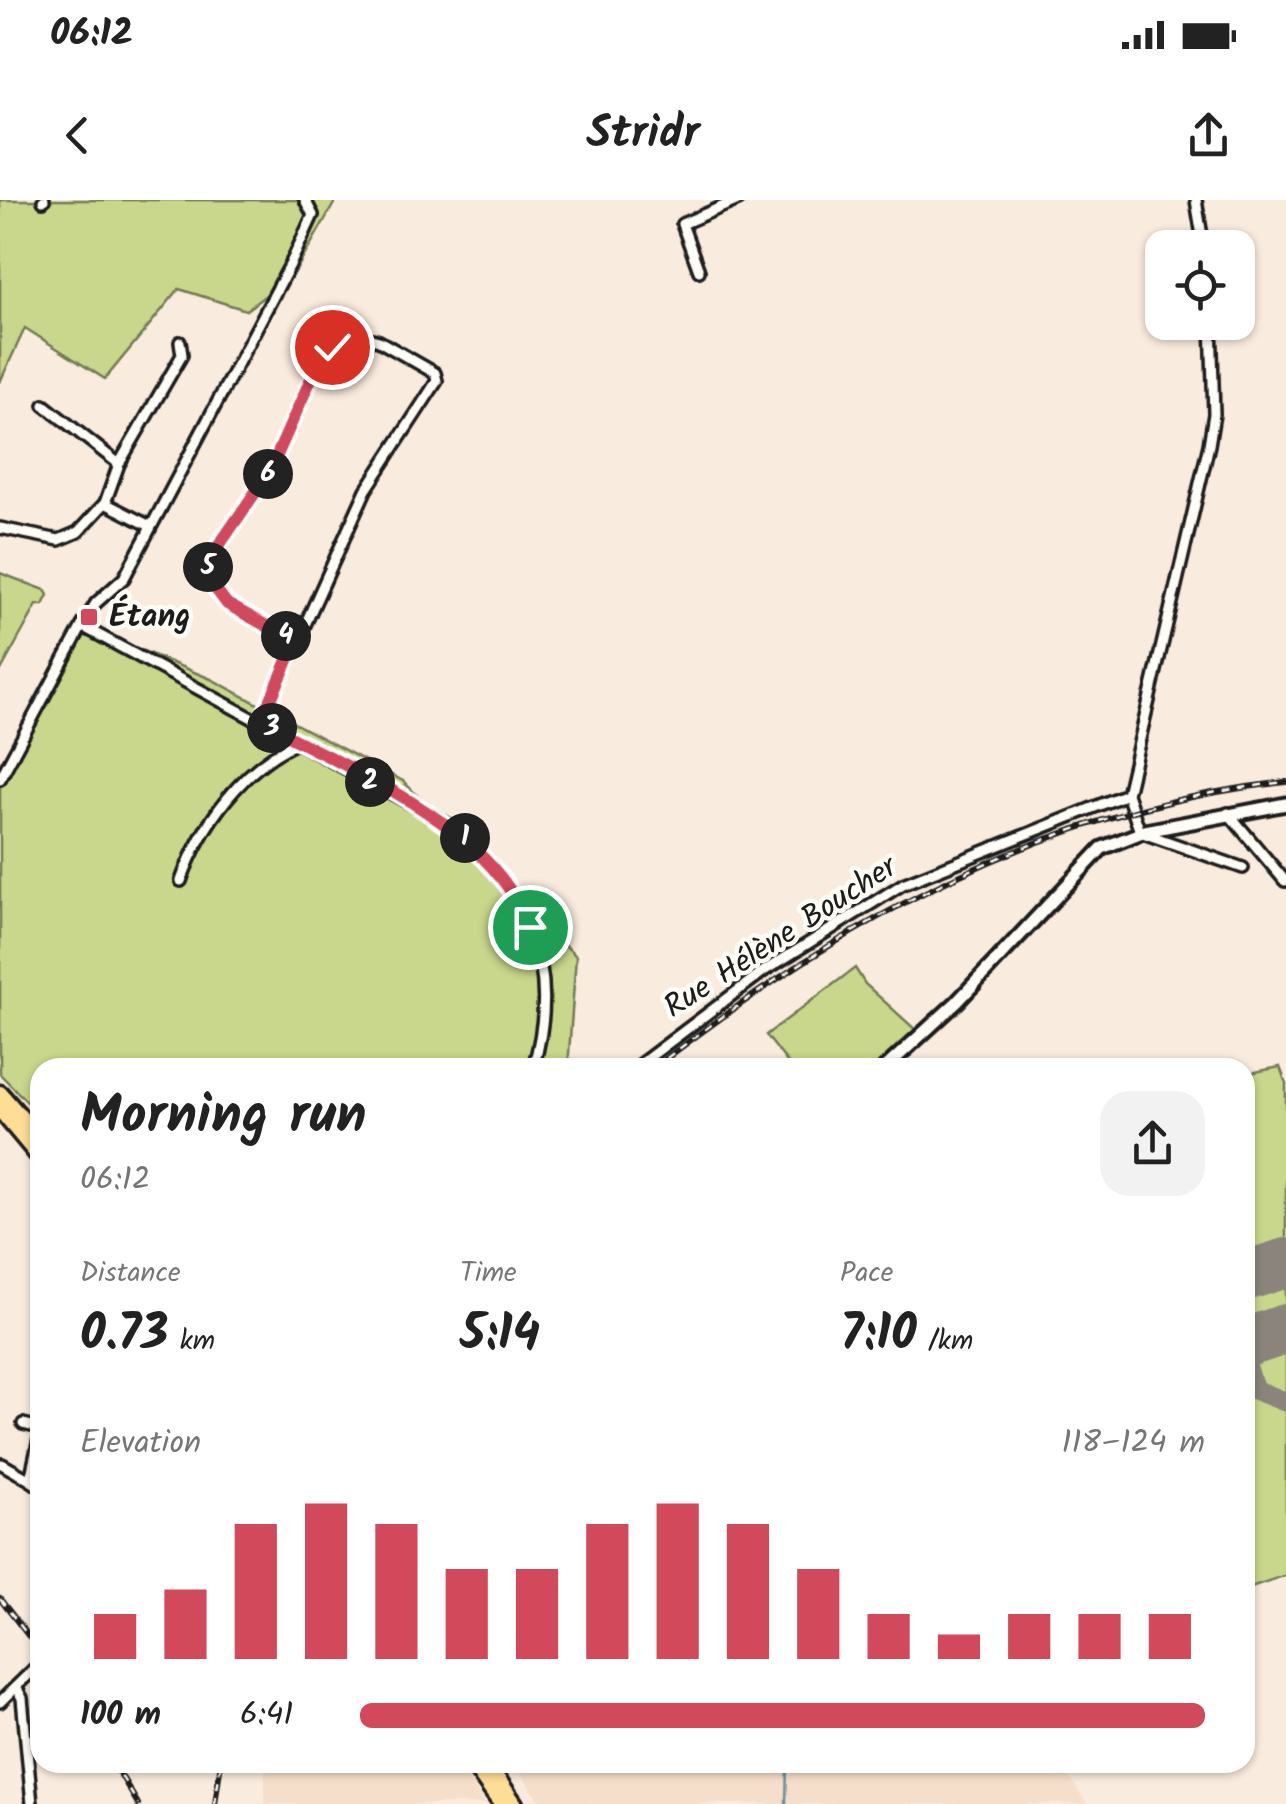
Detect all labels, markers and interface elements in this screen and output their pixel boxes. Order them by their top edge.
text: 06:12 [50,5,133,65]
text: Stridr [586,99,700,171]
icon: back [50,108,105,163]
icon: share [1181,108,1236,163]
map controls [1145,230,1255,340]
button: locate [1145,230,1255,340]
pin [290,305,375,390]
icon: check [305,320,360,375]
pin: 6 [243,449,293,499]
text: 6 [260,451,276,496]
pin: 5 [183,542,233,592]
text: 5 [201,544,215,589]
place label: Étang [109,592,191,643]
marker: Étang [78,606,100,628]
pin: 4 [261,611,311,661]
text: 4 [278,613,294,658]
pin: 3 [247,703,297,753]
text: 3 [264,705,280,750]
pin: 2 [345,757,395,807]
text: 2 [362,759,378,804]
pin: 1 [440,813,490,863]
text: 1 [461,815,469,860]
street label: Rue Hélène Boucher [654,842,910,1033]
pin [488,885,573,970]
icon: arrive [503,900,558,955]
text: Morning run [80,1074,367,1161]
button: share [1100,1091,1205,1196]
text: 06:12 [80,1155,150,1206]
text: Distance [80,1251,181,1296]
text: Time [460,1251,517,1296]
text: Pace [840,1251,893,1296]
text: 0.73 [80,1296,168,1376]
text: 5:14 [460,1296,540,1376]
text: 7:10 [840,1296,917,1376]
text: km [168,1319,215,1364]
text: /km [917,1319,973,1364]
text: Elevation [80,1418,201,1469]
text: 118–124 m [1062,1418,1205,1469]
text: 100 m [80,1690,161,1741]
text: 6:41 [240,1690,293,1741]

